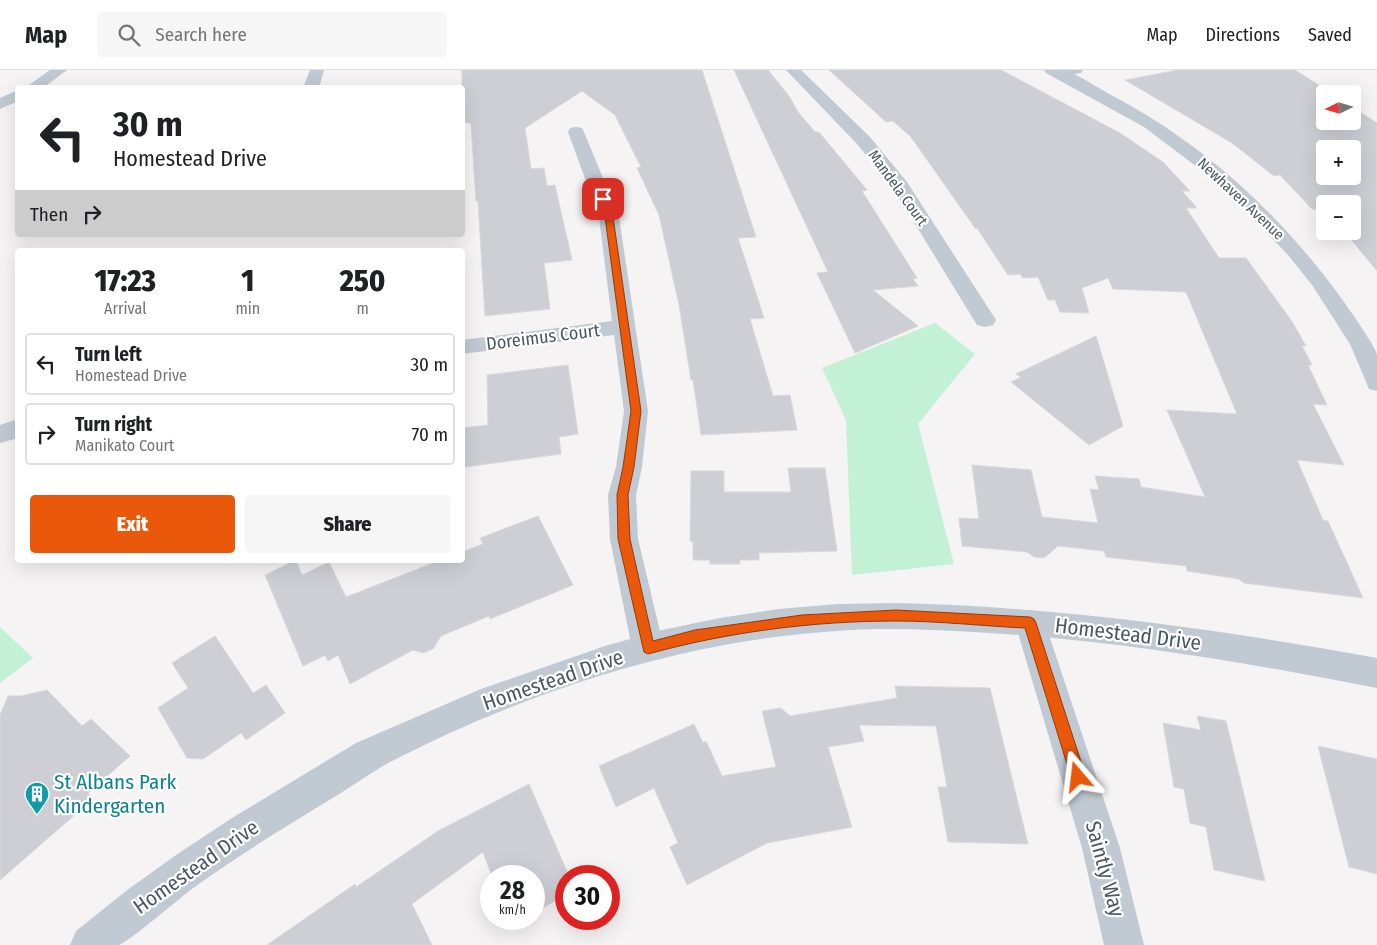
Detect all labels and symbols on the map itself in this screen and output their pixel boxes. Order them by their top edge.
north arrow [1316,85,1361,130]
street label: Mandela Court [864,147,932,229]
street label: Newhaven Avenue [1194,154,1288,244]
pin [582,178,624,220]
street label: Doreimus Court [485,319,601,355]
street label: Homestead Drive [1053,612,1203,656]
street label: Homestead Drive [479,644,627,716]
position arrow [1051,750,1103,802]
place label: St Albans Park Kindergarten [54,769,177,819]
building icon: St Albans Park Kindergarten [24,781,50,815]
street label: Homestead Drive [128,814,264,920]
street label: Saintly Way [1080,818,1130,920]
speed limit sign: 30 [555,865,620,930]

